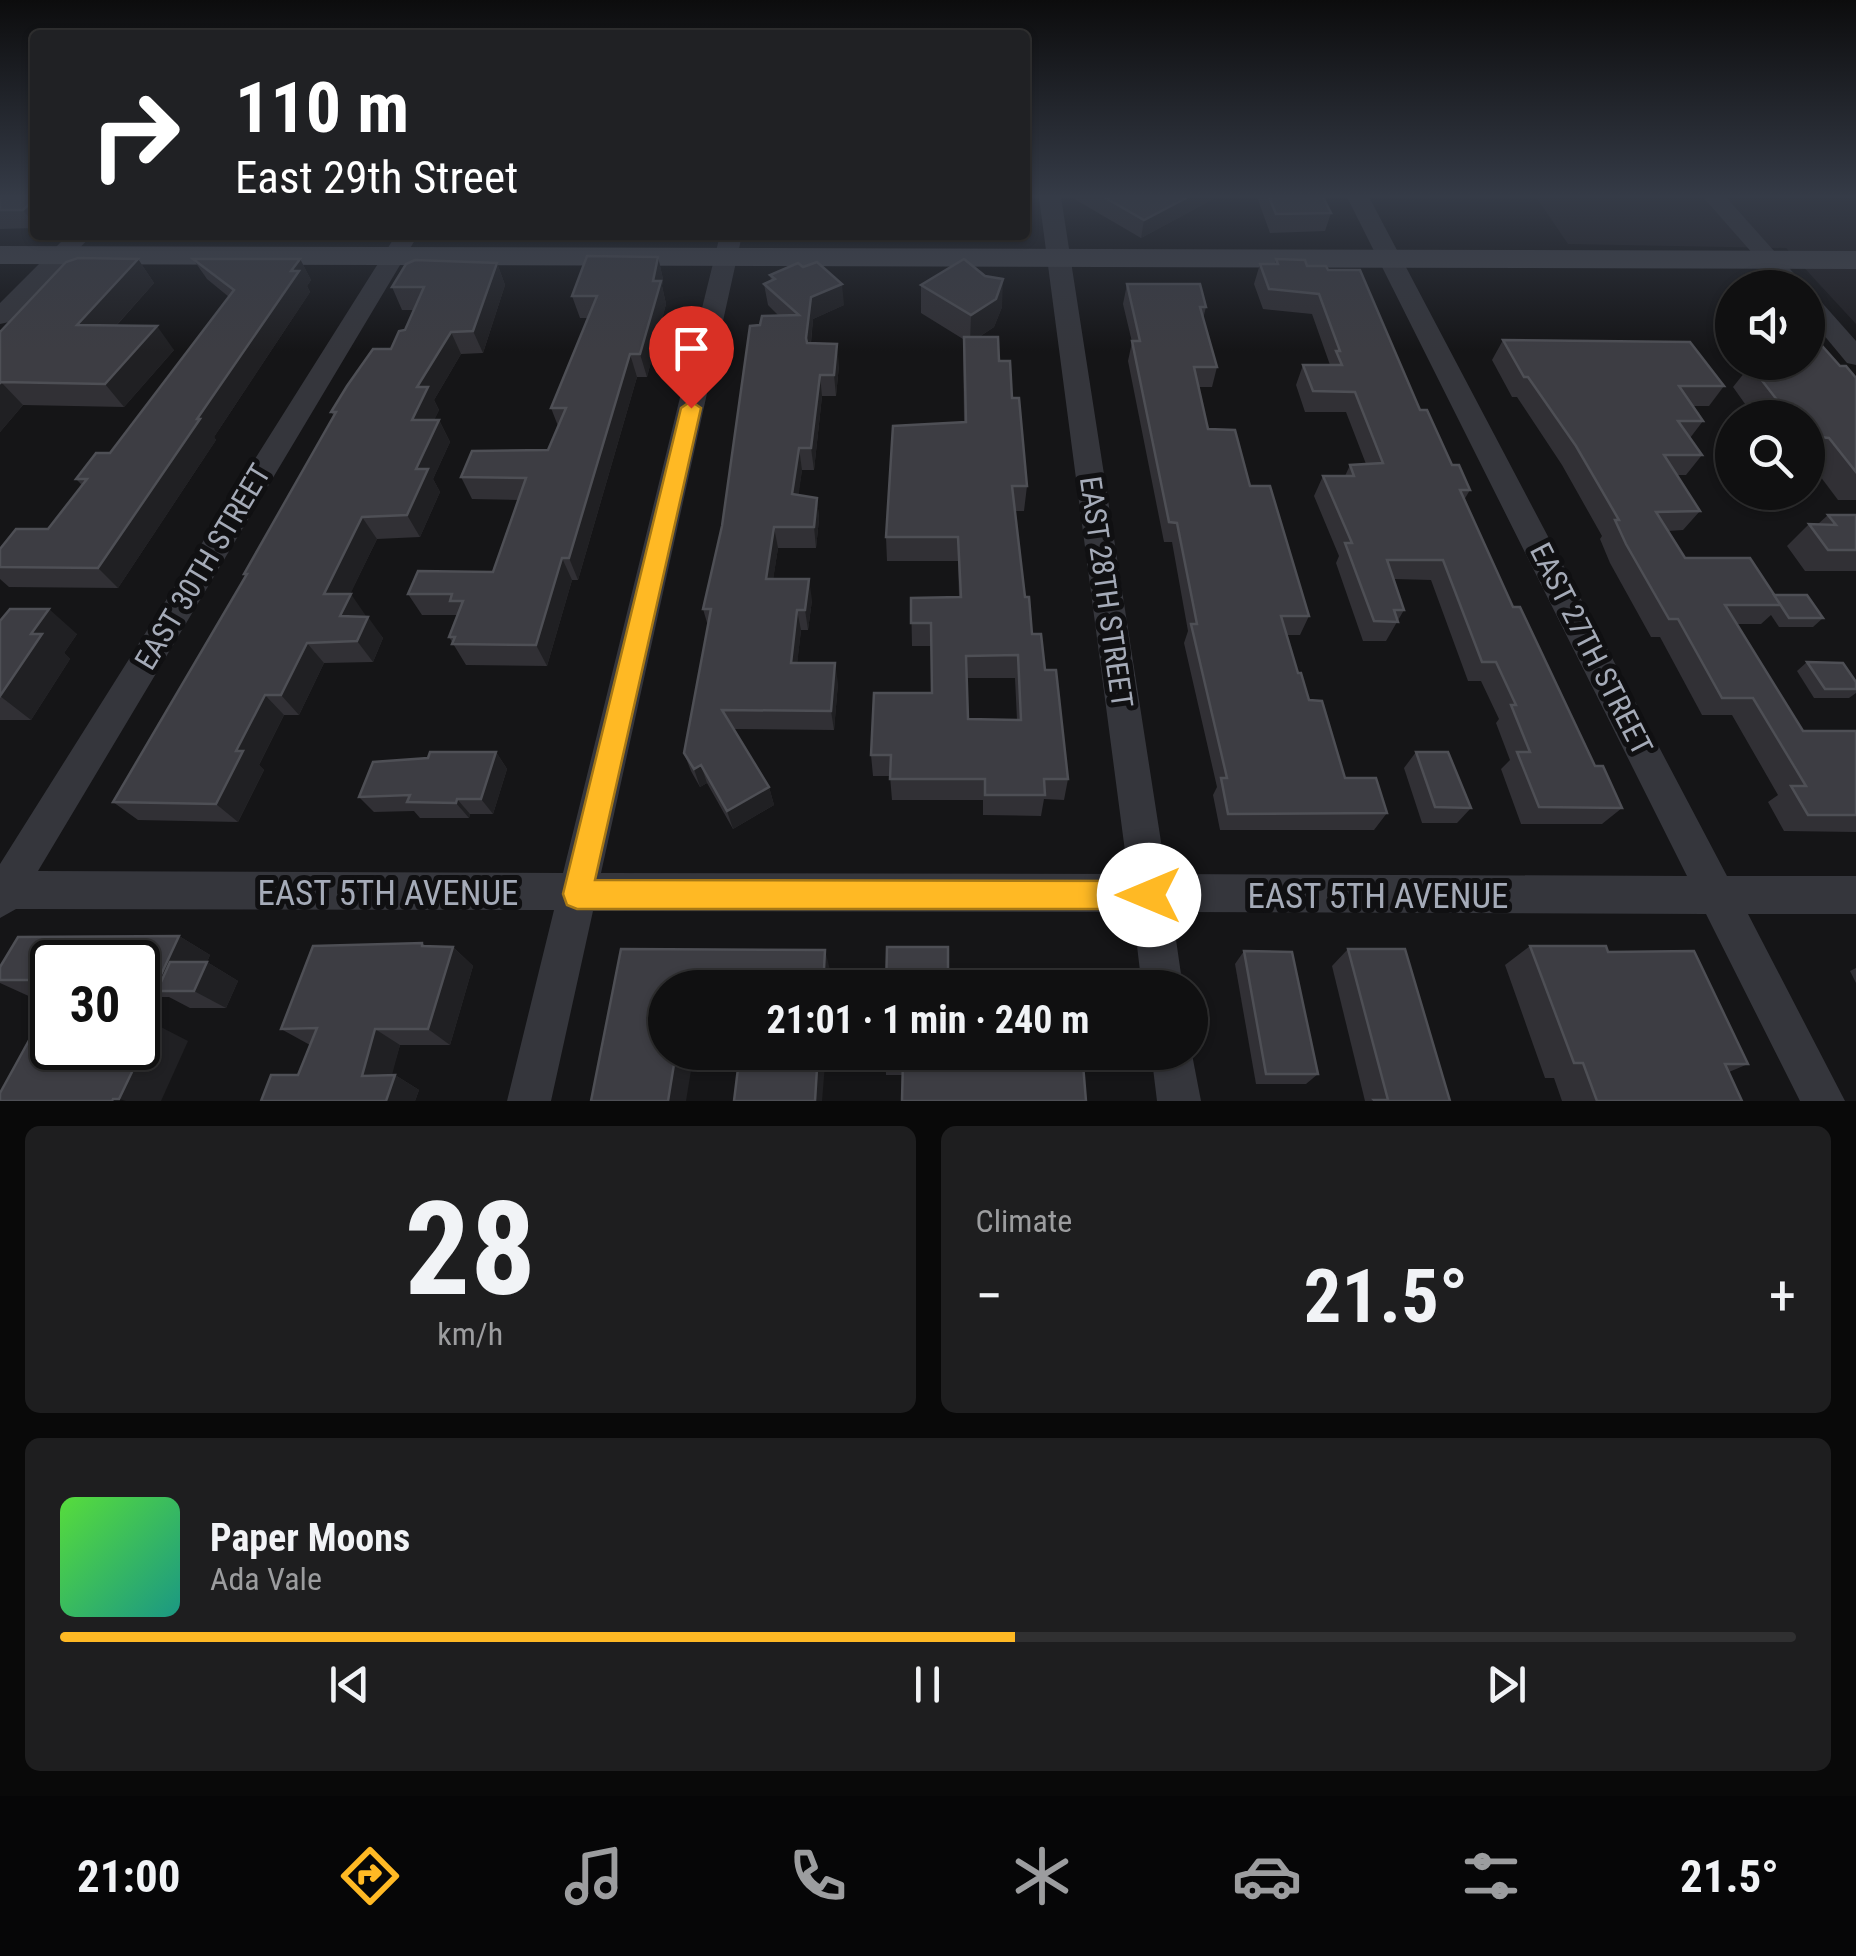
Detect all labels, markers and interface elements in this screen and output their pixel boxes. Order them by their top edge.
text: 110 m [235,67,409,149]
icon: right [70,70,200,200]
text: East 29th Street [235,151,518,204]
map controls [1715,270,1825,510]
button: sound [1715,270,1825,380]
pin [649,306,734,409]
icon: arrive [664,321,719,376]
button: search [1715,400,1825,510]
street label: EAST 30TH STREET [128,458,278,676]
street label: EAST 28TH STREET [1073,474,1140,710]
street label: EAST 27TH STREET [1523,537,1660,761]
position arrow [1097,843,1201,947]
street label: EAST 5TH AVENUE [258,873,518,914]
street label: EAST 5TH AVENUE [1248,876,1508,917]
speed limit sign: 30 [30,940,160,1070]
text: 21:01 · 1 min · 240 m [767,998,1089,1042]
text: 28 [405,1173,536,1326]
text: Climate [976,1202,1072,1240]
text: 21.5° [1304,1252,1468,1340]
text: − [976,1264,1003,1328]
text: + [1769,1264,1796,1328]
text: km/h [437,1315,503,1353]
text: Paper Moons [210,1516,410,1560]
text: Ada Vale [210,1560,322,1598]
icon: previous [322,1657,377,1712]
icon: pause [900,1657,955,1712]
icon: next [1479,1657,1534,1712]
icon: directions [335,1841,405,1911]
icon: music [559,1841,629,1911]
icon: phone [783,1841,853,1911]
icon: climate [1007,1841,1077,1911]
icon: car [1232,1841,1302,1911]
icon: filters [1456,1841,1526,1911]
text: 21:00 [77,1850,180,1903]
text: 21.5° [1680,1850,1779,1903]

